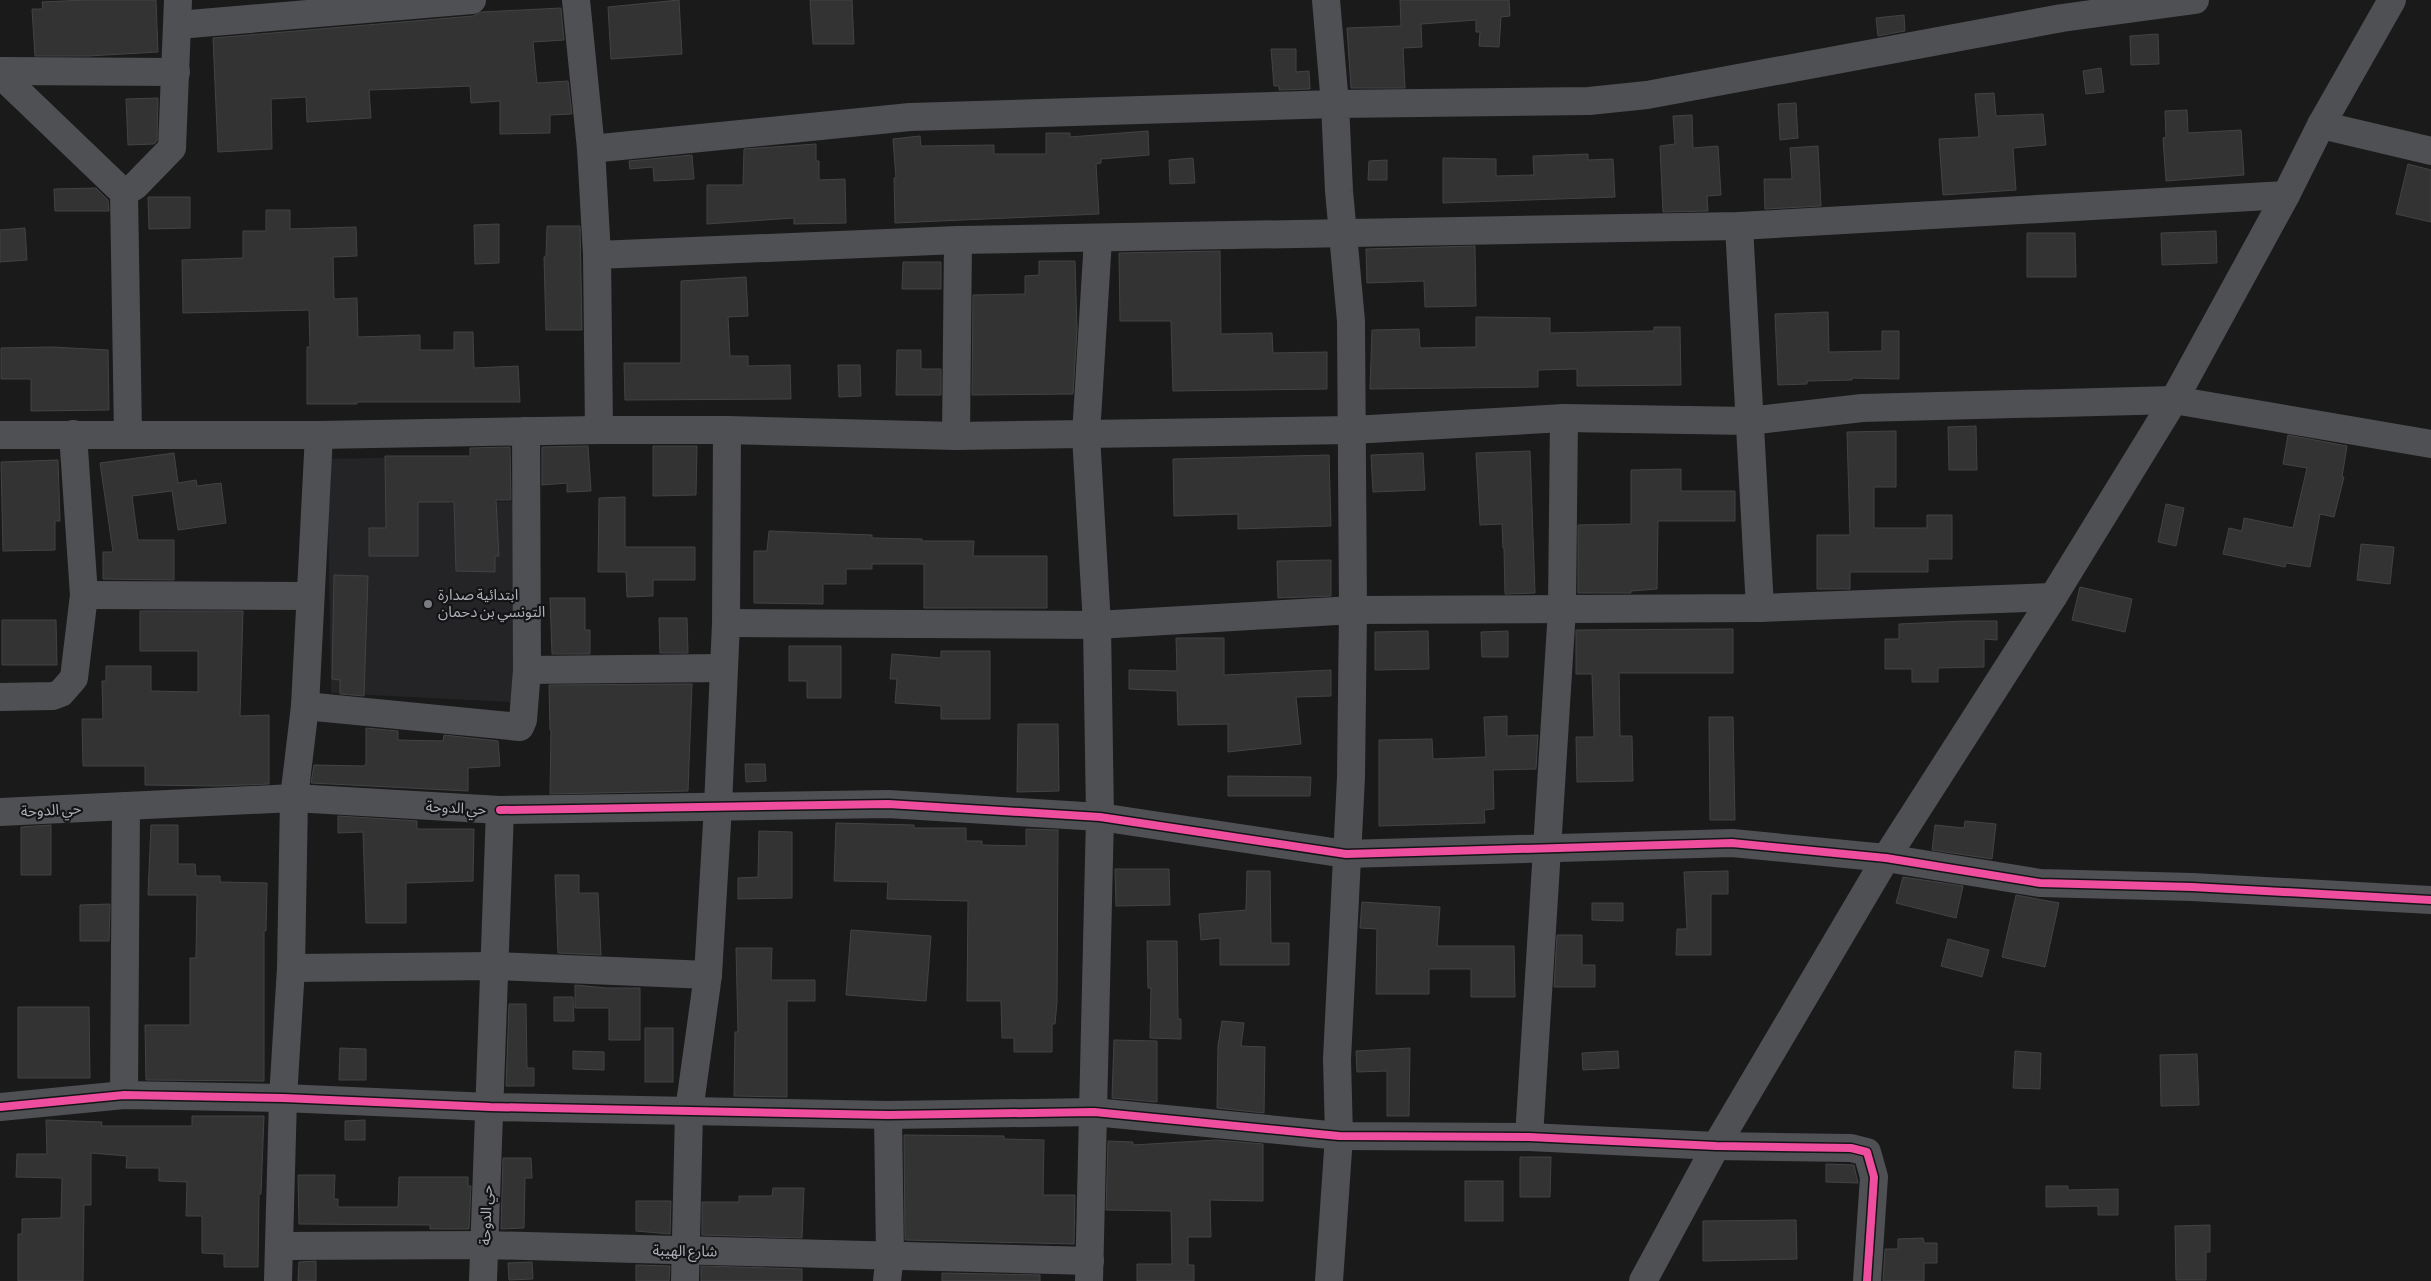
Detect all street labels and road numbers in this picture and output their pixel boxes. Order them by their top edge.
street label: حي الدوحة [425,799,487,821]
street label: حي الدوحة [20,801,82,823]
street label: حي الدوحة [478,1184,499,1246]
street label: شارع الهيبة [652,1243,718,1264]

